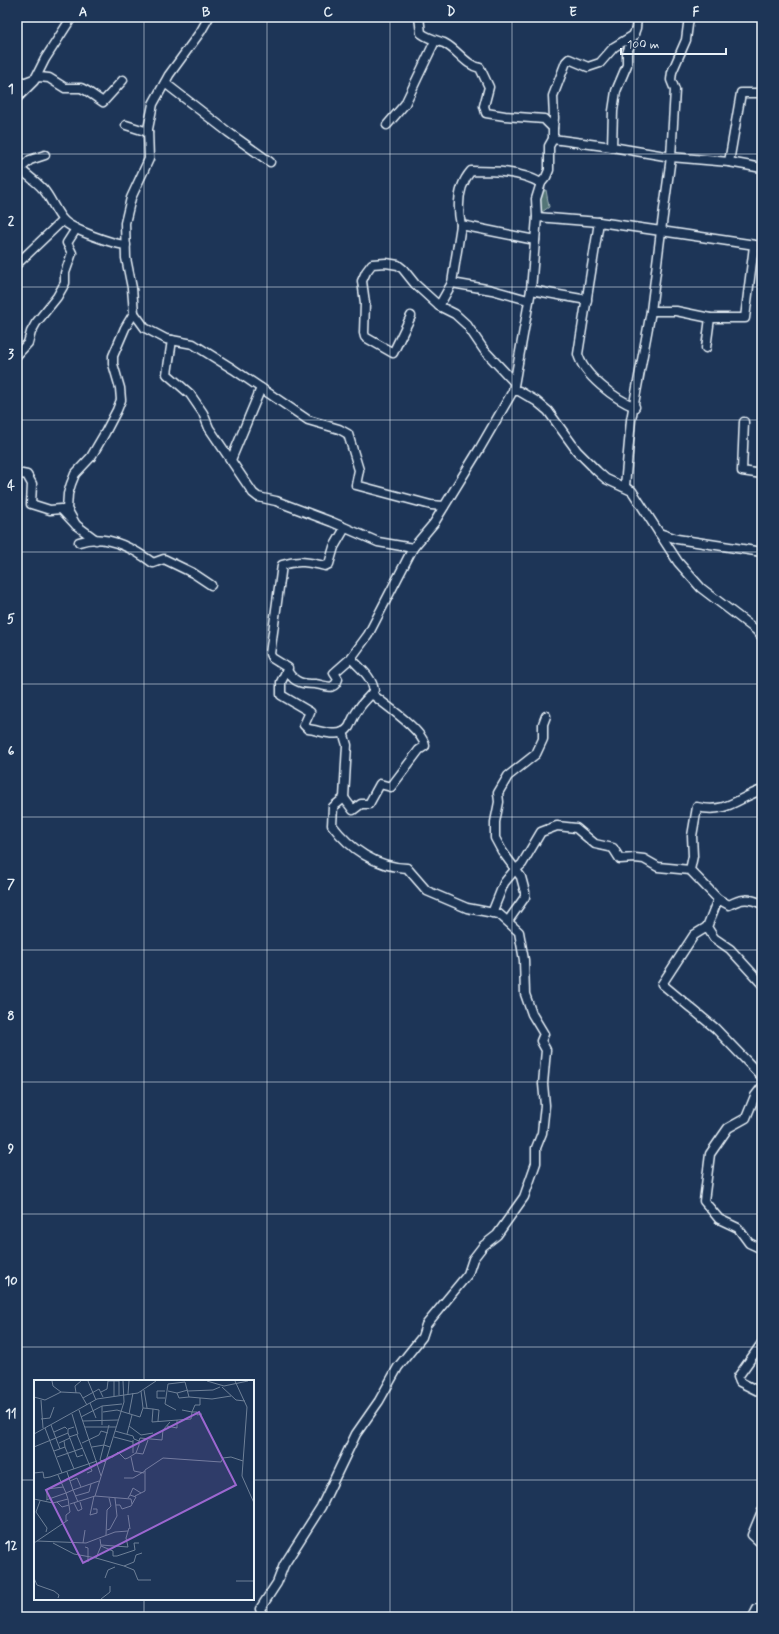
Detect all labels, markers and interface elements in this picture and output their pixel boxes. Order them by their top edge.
text: A [79,4,87,21]
text: B [202,4,211,21]
text: C [323,4,333,21]
text: D [447,4,456,21]
text: E [569,4,577,21]
text: F [693,4,700,21]
scale bar [621,30,726,56]
text: 100 m [627,37,659,53]
text: 1 [8,81,14,98]
text: 2 [8,213,15,230]
text: 3 [8,346,14,363]
text: 4 [7,478,15,495]
text: 5 [7,611,15,628]
text: 6 [8,743,15,760]
text: 7 [7,876,15,893]
text: 8 [7,1008,15,1025]
text: 9 [8,1141,15,1158]
text: 10 [4,1273,18,1290]
inset map [34,1380,254,1600]
text: 11 [5,1406,17,1423]
text: 12 [5,1538,17,1555]

